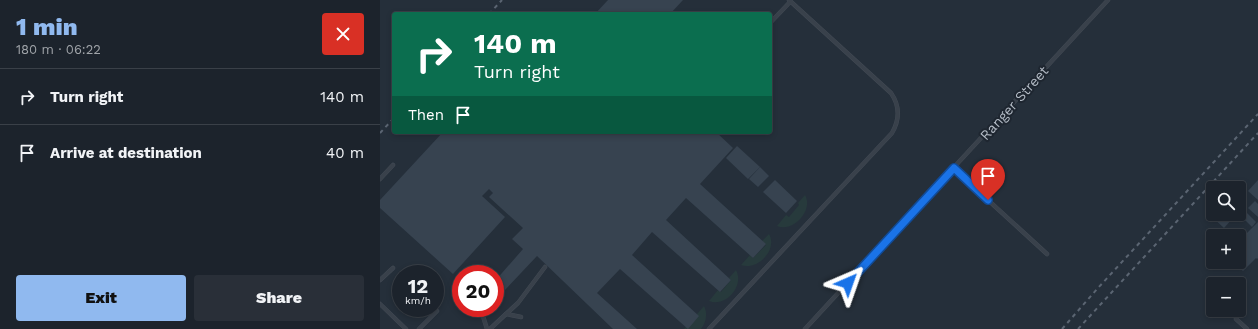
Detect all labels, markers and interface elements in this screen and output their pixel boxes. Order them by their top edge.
text: 1 min [16,13,78,41]
button: close [322,13,364,55]
text: 140 m [474,27,557,60]
icon: right [408,28,460,80]
text: 180 m · 06:22 [16,42,101,57]
text: Turn right [474,61,560,82]
street label: Ranger Street [977,63,1051,143]
icon: right [16,86,38,108]
text: Turn right [50,88,123,106]
text: 140 m [320,88,364,106]
icon: arrive [452,104,474,126]
text: Then [408,106,444,124]
icon: arrive [16,142,38,164]
text: Arrive at destination [50,144,202,162]
text: 40 m [326,144,364,162]
pin [971,159,1005,200]
icon: arrive [977,165,999,187]
map controls [1206,181,1246,317]
button: search [1206,181,1246,221]
button: + [1206,229,1246,269]
position arrow [827,262,869,304]
speed limit sign: 20 [452,265,504,317]
text: 12 [408,274,428,298]
button: Exit [16,275,186,321]
button: Share [194,275,364,321]
button: − [1206,277,1246,317]
text: km/h [405,295,431,306]

